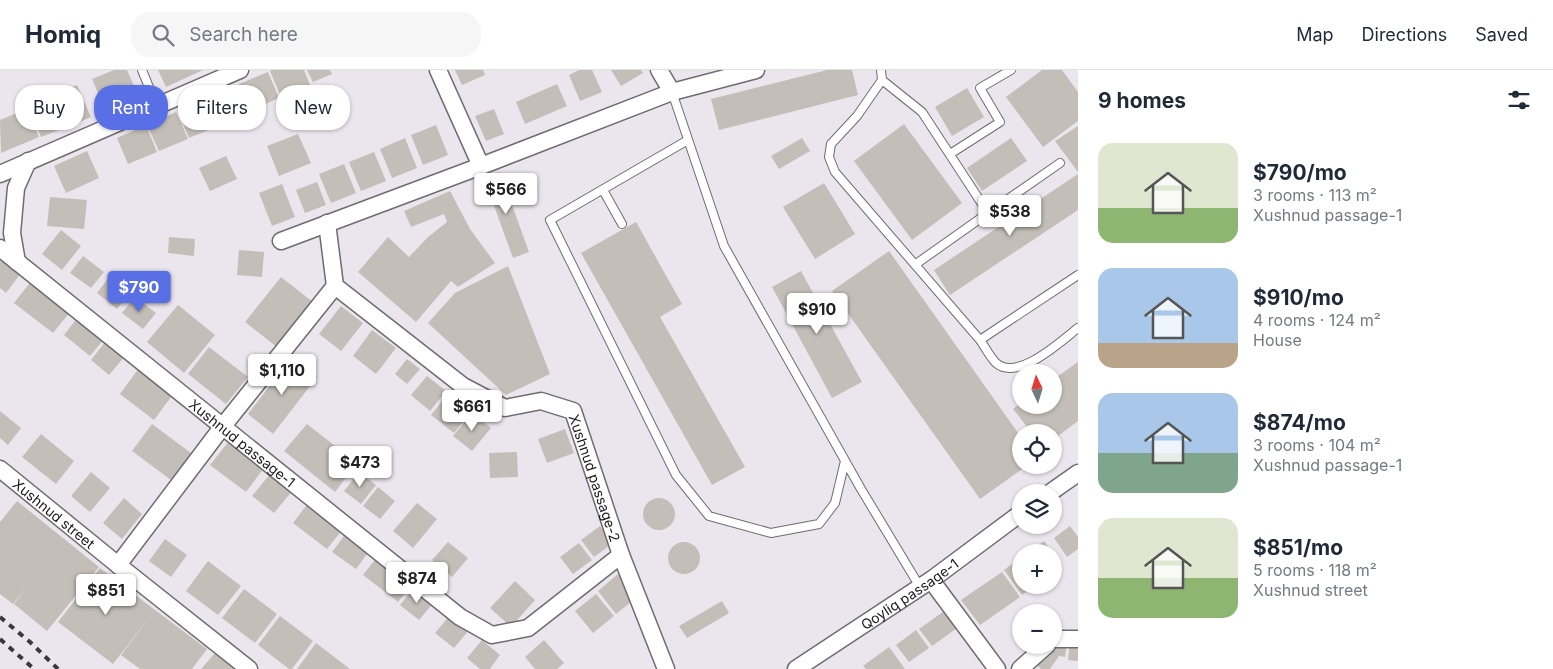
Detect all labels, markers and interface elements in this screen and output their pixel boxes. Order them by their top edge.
search box [131,12,481,57]
text: Homiq [25,20,101,49]
icon: search [149,21,177,49]
text: Search here [189,23,298,46]
text: Map [1296,24,1334,45]
text: Directions [1362,24,1447,45]
text: Saved [1475,24,1528,45]
chip: Buy [15,85,84,130]
chip: Rent [94,85,168,130]
chip: Filters [178,85,266,130]
chip: New [276,85,350,130]
icon: filters [1505,86,1533,114]
text: 9 homes [1098,88,1186,113]
text: $790/mo [1253,160,1347,185]
icon: home [1138,163,1198,223]
pin: $566 [476,172,536,215]
text: $566 [485,179,527,199]
text: 3 rooms · 113 m² [1253,185,1377,205]
pin: $538 [980,194,1040,237]
text: $538 [989,201,1031,221]
text: Xushnud passage-1 [1253,205,1402,225]
pin: $790 [109,270,169,313]
text: $790 [119,277,159,297]
text: $910/mo [1253,285,1344,310]
icon: home [1138,288,1198,348]
pin: $910 [787,292,847,335]
text: $910 [798,299,836,319]
text: 4 rooms · 124 m² [1253,310,1381,330]
text: House [1253,330,1302,350]
pin: $1,110 [241,354,323,396]
text: $1,110 [259,360,305,380]
north arrow [1012,364,1062,414]
map controls [1012,364,1062,654]
pin: $661 [442,390,502,432]
street label: Xushnud passage-1 [186,395,299,490]
text: $661 [453,396,491,416]
text: $874/mo [1253,410,1346,435]
street label: Xushnud passage-2 [566,412,624,544]
icon: home [1138,413,1198,473]
button: locate [1012,424,1062,474]
text: 3 rooms · 104 m² [1253,435,1381,455]
pin: $473 [330,446,390,488]
text: $473 [340,452,380,472]
text: Xushnud passage-1 [1253,455,1402,475]
street label: Xushnud street [10,475,99,552]
button: layers [1012,484,1062,534]
text: $851/mo [1253,535,1343,560]
icon: home [1138,538,1198,598]
button: + [1012,544,1062,594]
street label: Qoyliq passage-1 [857,554,961,633]
text: 5 rooms · 118 m² [1253,560,1377,580]
pin: $874 [387,562,447,604]
text: $874 [397,568,437,588]
pin: $851 [76,574,136,616]
text: $851 [87,580,125,600]
text: Xushnud street [1253,580,1368,600]
button: − [1012,604,1062,654]

